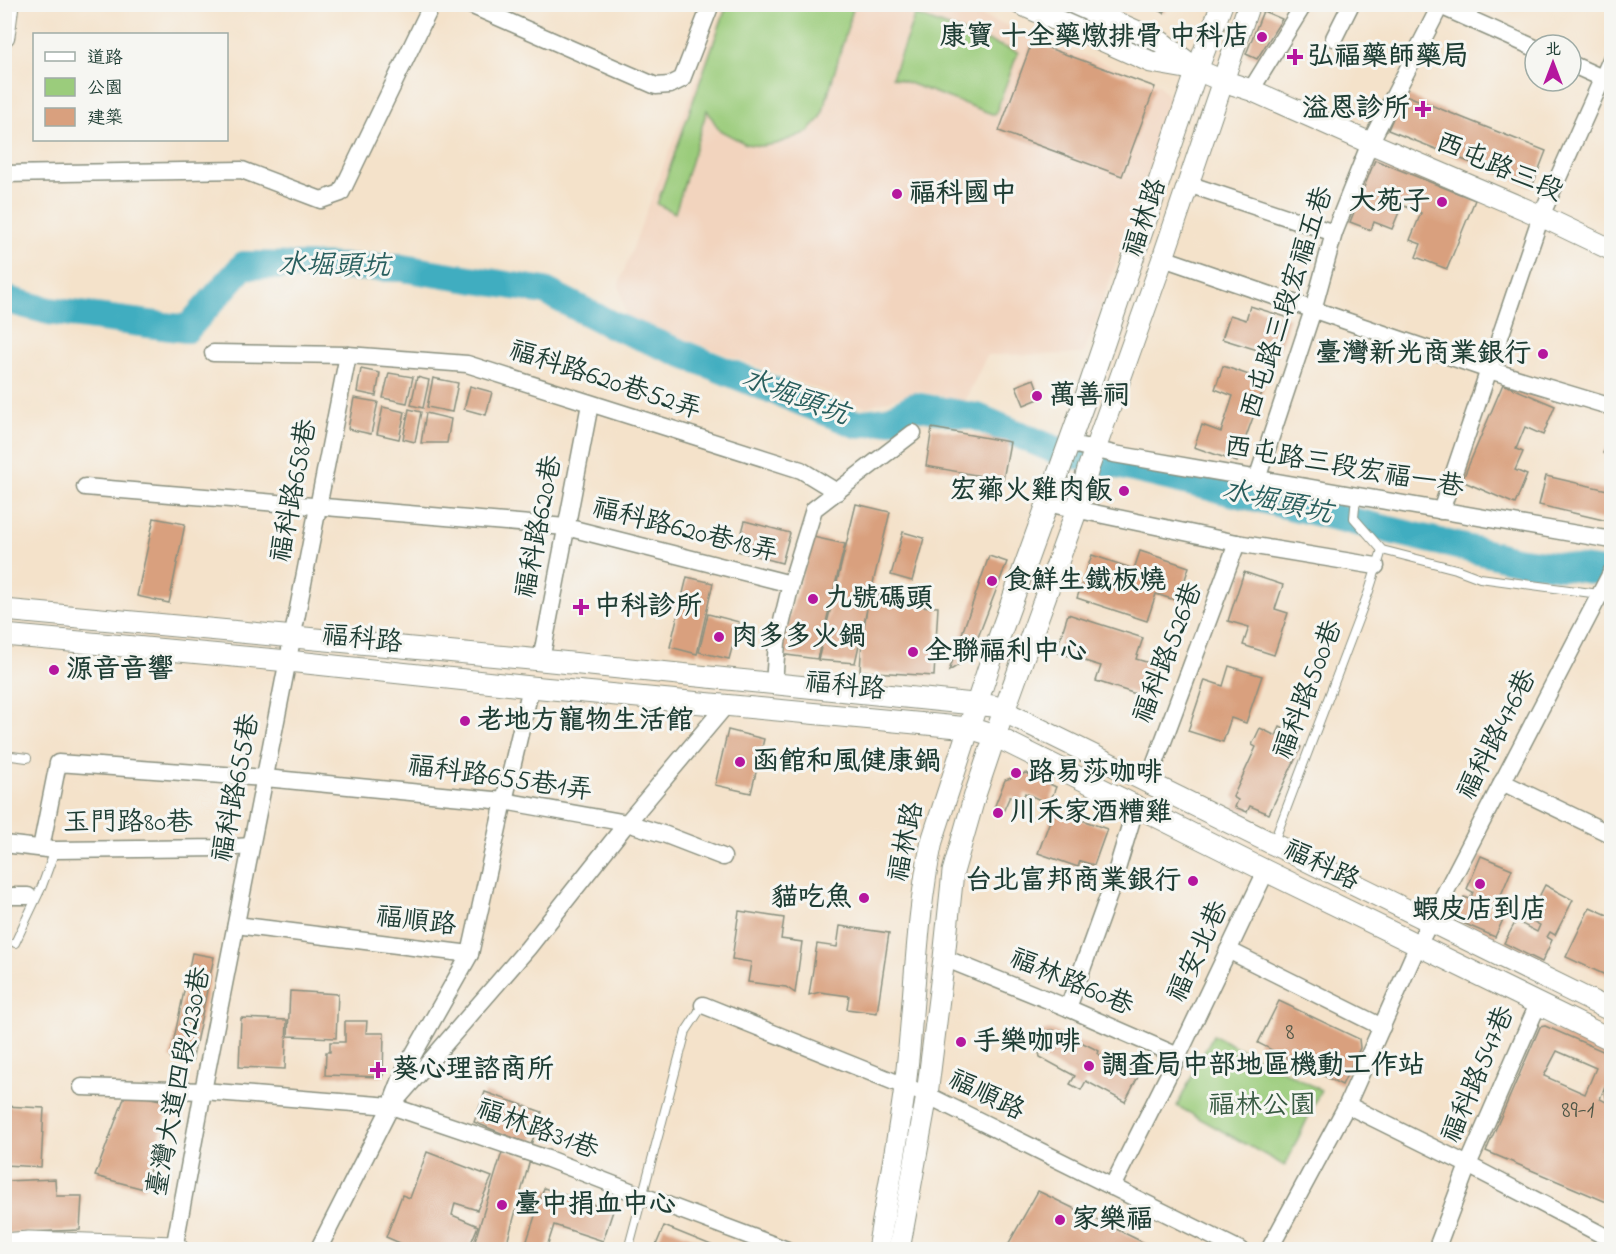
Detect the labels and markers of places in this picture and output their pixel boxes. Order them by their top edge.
place label: 康寶 十全藥燉排骨 中科店 [940,18,1250,57]
marker: 康寶 十全藥燉排骨 中科店 [1255,30,1269,44]
place label: 弘福藥師藥局 [1307,38,1469,77]
marker: 弘福藥師藥局 [1288,50,1302,64]
place label: 溢恩診所 [1302,90,1410,129]
marker: 溢恩診所 [1414,100,1432,118]
place label: 福科國中 [909,175,1017,214]
place label: 大苑子 [1349,183,1430,222]
marker: 福科國中 [890,187,904,201]
marker: 大苑子 [1435,195,1449,209]
place label: 臺灣新光商業銀行 [1315,335,1531,374]
marker: 臺灣新光商業銀行 [1536,347,1550,361]
place label: 萬善祠 [1049,377,1130,416]
marker: 萬善祠 [1030,389,1044,403]
place label: 宏薌火雞肉飯 [950,472,1112,511]
marker: 宏薌火雞肉飯 [1117,484,1131,498]
place label: 食鮮生鐵板燒 [1004,562,1166,601]
marker: 食鮮生鐵板燒 [985,574,999,588]
place label: 九號碼頭 [825,580,933,619]
place label: 中科診所 [594,588,702,627]
marker: 九號碼頭 [806,592,820,606]
marker: 中科診所 [572,598,590,616]
place label: 肉多多火鍋 [731,618,866,657]
marker: 肉多多火鍋 [712,630,726,644]
place label: 全聯福利中心 [925,633,1087,672]
marker: 全聯福利中心 [906,645,920,659]
place label: 源音音響 [66,651,174,690]
marker: 源音音響 [47,663,61,677]
place label: 老地方寵物生活館 [477,702,693,741]
marker: 老地方寵物生活館 [458,714,472,728]
place label: 函館和風健康鍋 [752,743,941,782]
place label: 路易莎咖啡 [1028,754,1163,793]
marker: 函館和風健康鍋 [733,755,747,769]
marker: 路易莎咖啡 [1009,766,1023,780]
place label: 川禾家酒糟雞 [1010,794,1172,833]
marker: 川禾家酒糟雞 [991,806,1005,820]
place label: 台北富邦商業銀行 [965,862,1181,901]
marker: 台北富邦商業銀行 [1186,874,1200,888]
marker: 蝦皮店到店 [1473,877,1487,891]
place label: 貓吃魚 [771,879,852,918]
marker: 貓吃魚 [857,891,871,905]
place label: 蝦皮店到店 [1413,891,1548,930]
place label: 手樂咖啡 [973,1023,1081,1062]
marker: 手樂咖啡 [954,1035,968,1049]
place label: 調查局中部地區機動工作站 [1101,1047,1425,1086]
place label: 葵心理諮商所 [392,1051,554,1090]
marker: 調查局中部地區機動工作站 [1082,1059,1096,1073]
marker: 葵心理諮商所 [369,1061,387,1079]
place label: 臺中捐血中心 [514,1186,676,1225]
marker: 臺中捐血中心 [495,1198,509,1212]
place label: 家樂福 [1072,1201,1153,1240]
marker: 家樂福 [1053,1213,1067,1227]

